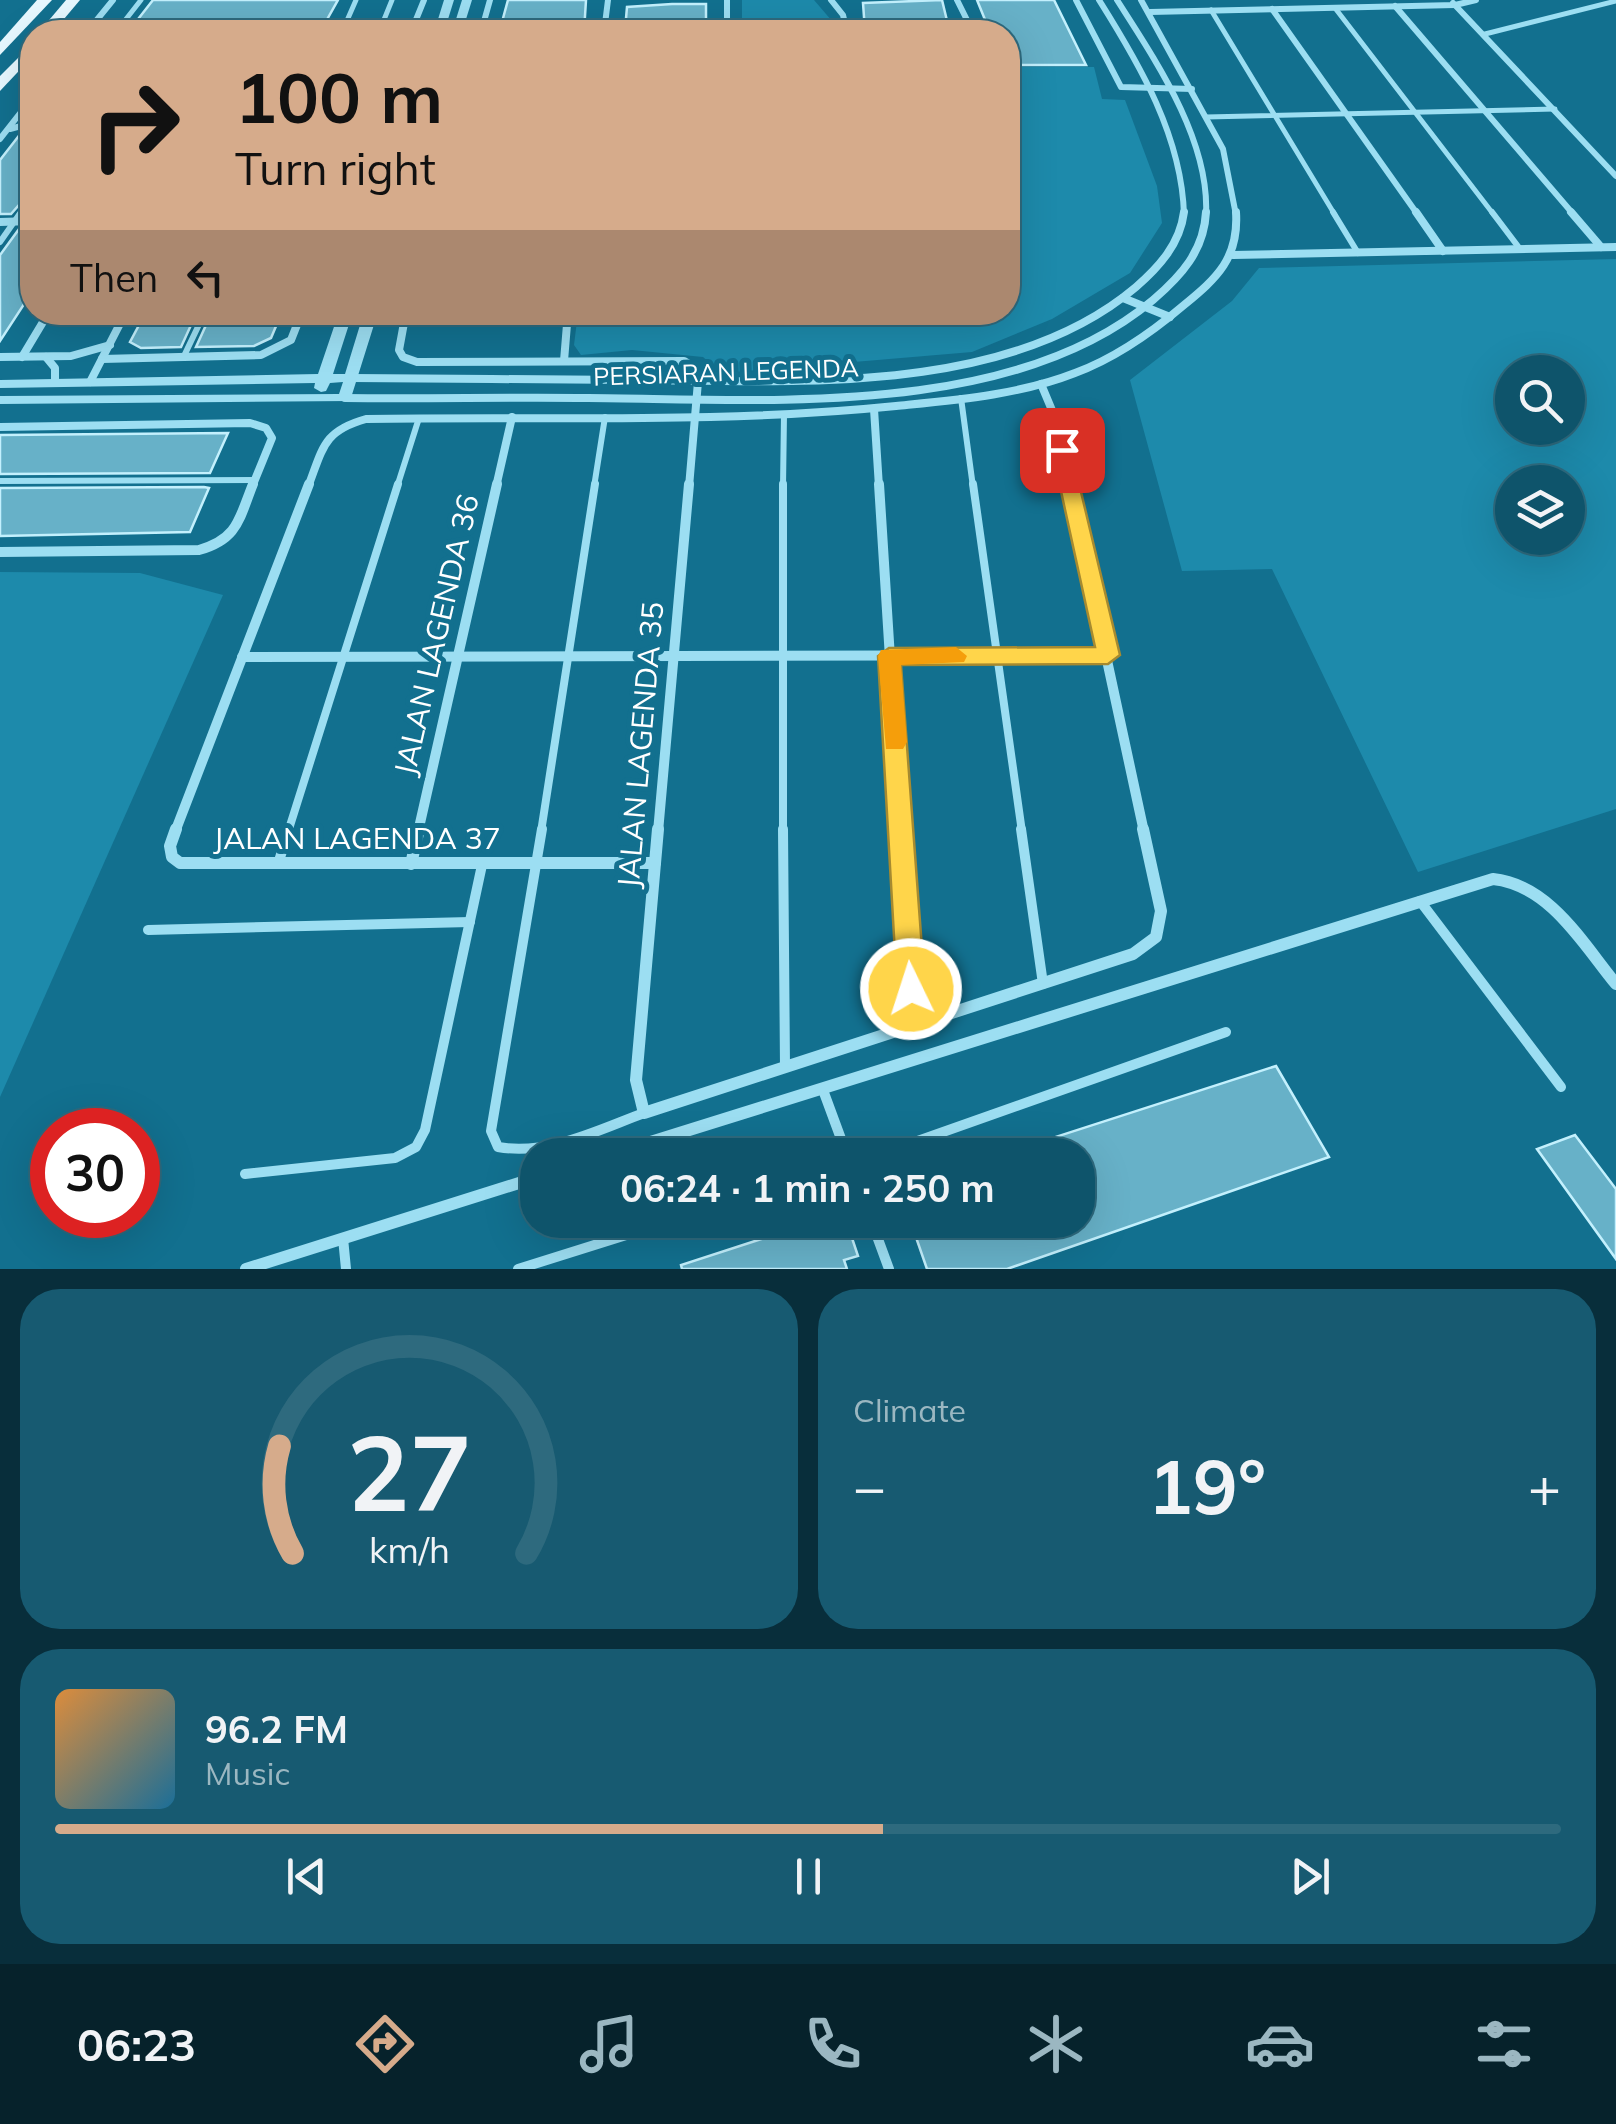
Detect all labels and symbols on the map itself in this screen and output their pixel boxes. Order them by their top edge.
street label: PERSIARAN LEGENDA [593,351,859,392]
pin [1020,408,1105,493]
street label: JALAN LAGENDA 36 [385,491,487,779]
street label: JALAN LAGENDA 35 [609,600,671,890]
street label: JALAN LAGENDA 37 [213,819,501,857]
position arrow [859,937,963,1041]
speed limit sign: 30 [30,1108,160,1238]

